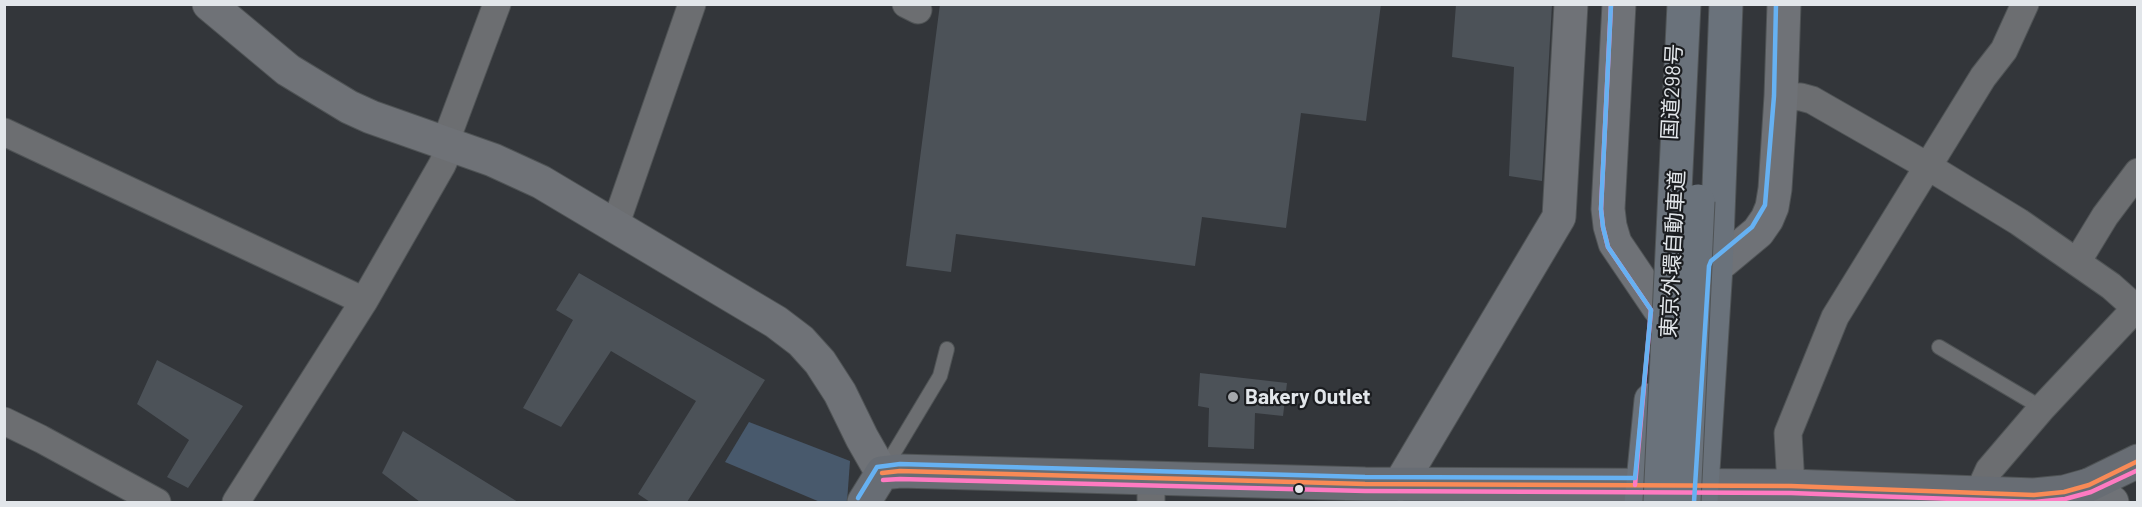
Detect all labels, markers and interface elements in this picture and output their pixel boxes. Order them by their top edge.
street label: 国道298号 [1657,43,1687,141]
street label: 東京外環自動車道 [1656,169,1690,339]
place label: Bakery Outlet [1245,384,1371,410]
marker: Bakery Outlet [1226,390,1240,404]
unlabelled marker [1293,483,1305,495]

